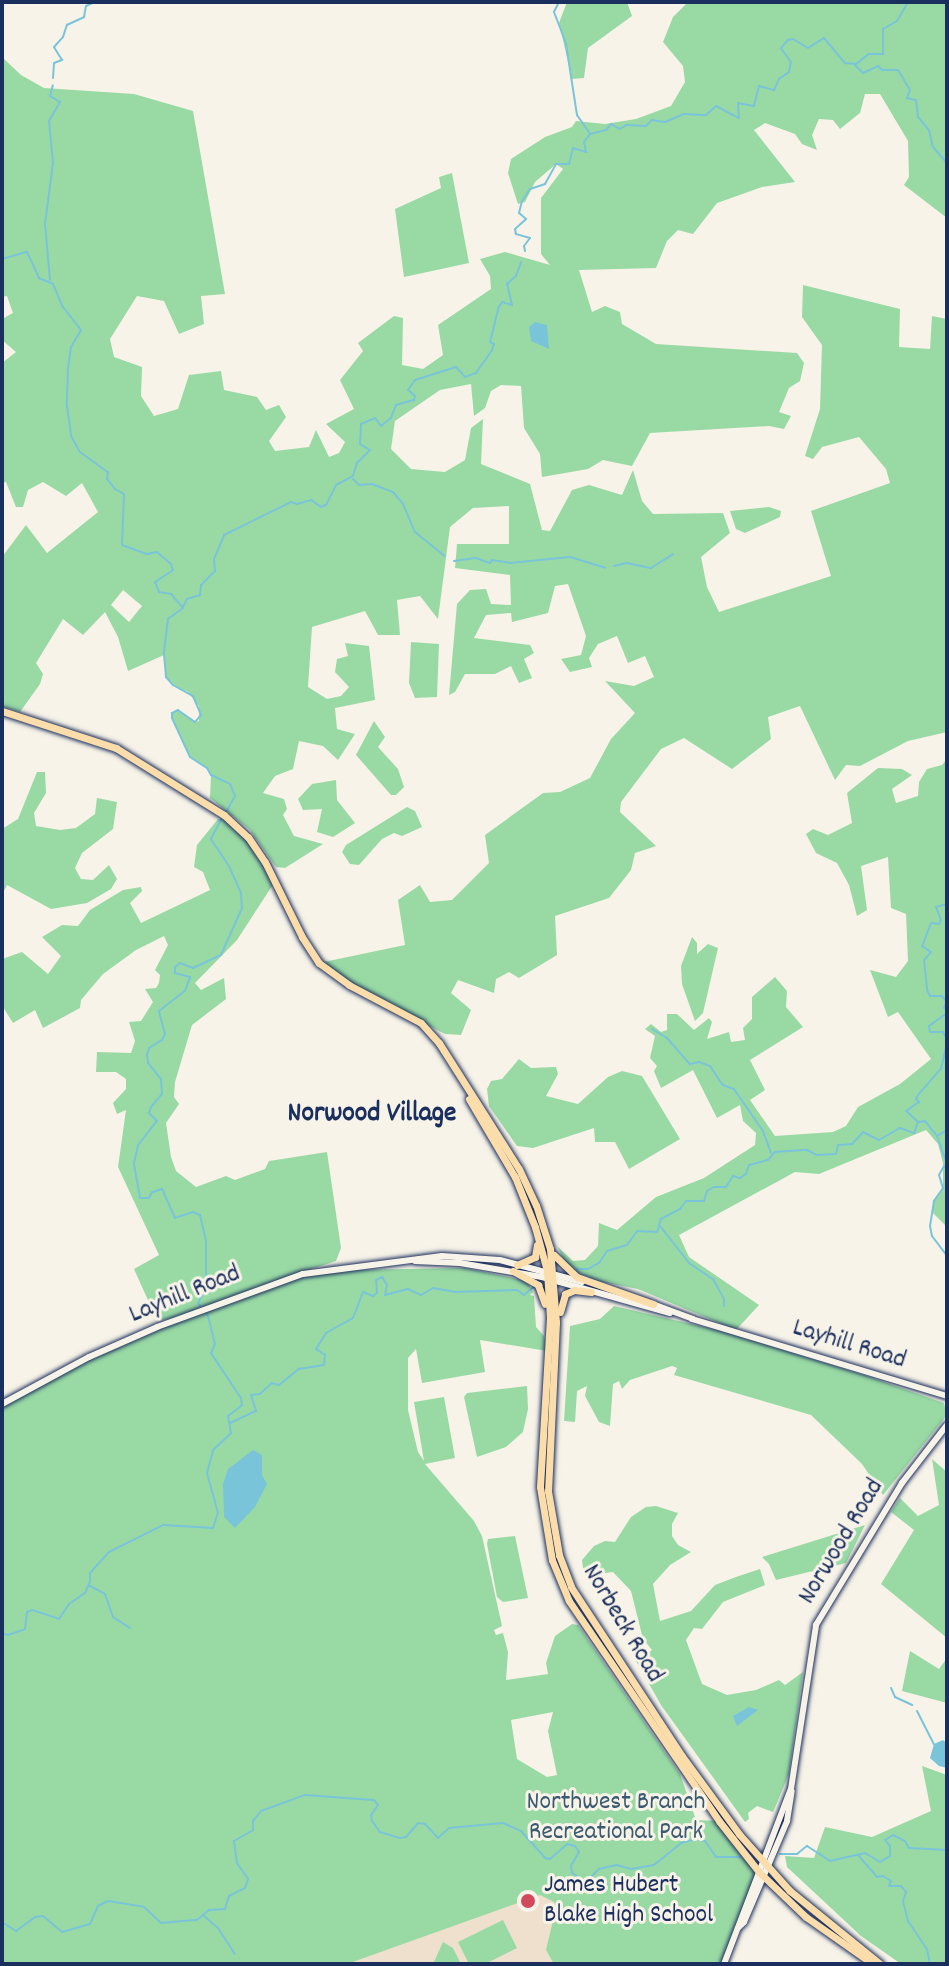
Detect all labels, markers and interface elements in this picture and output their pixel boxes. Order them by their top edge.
district label: Norwood Village [288,1098,456,1132]
street label: Layhill Road [125,1259,245,1331]
street label: Layhill Road [789,1313,909,1377]
street label: Norwood Road [792,1474,892,1610]
street label: Norbeck Road [575,1559,669,1689]
park label: Northwest Branch Recreational Park [527,1787,705,1848]
place label: James Hubert Blake High School [544,1870,713,1932]
marker: James Hubert Blake High School [519,1892,537,1910]

